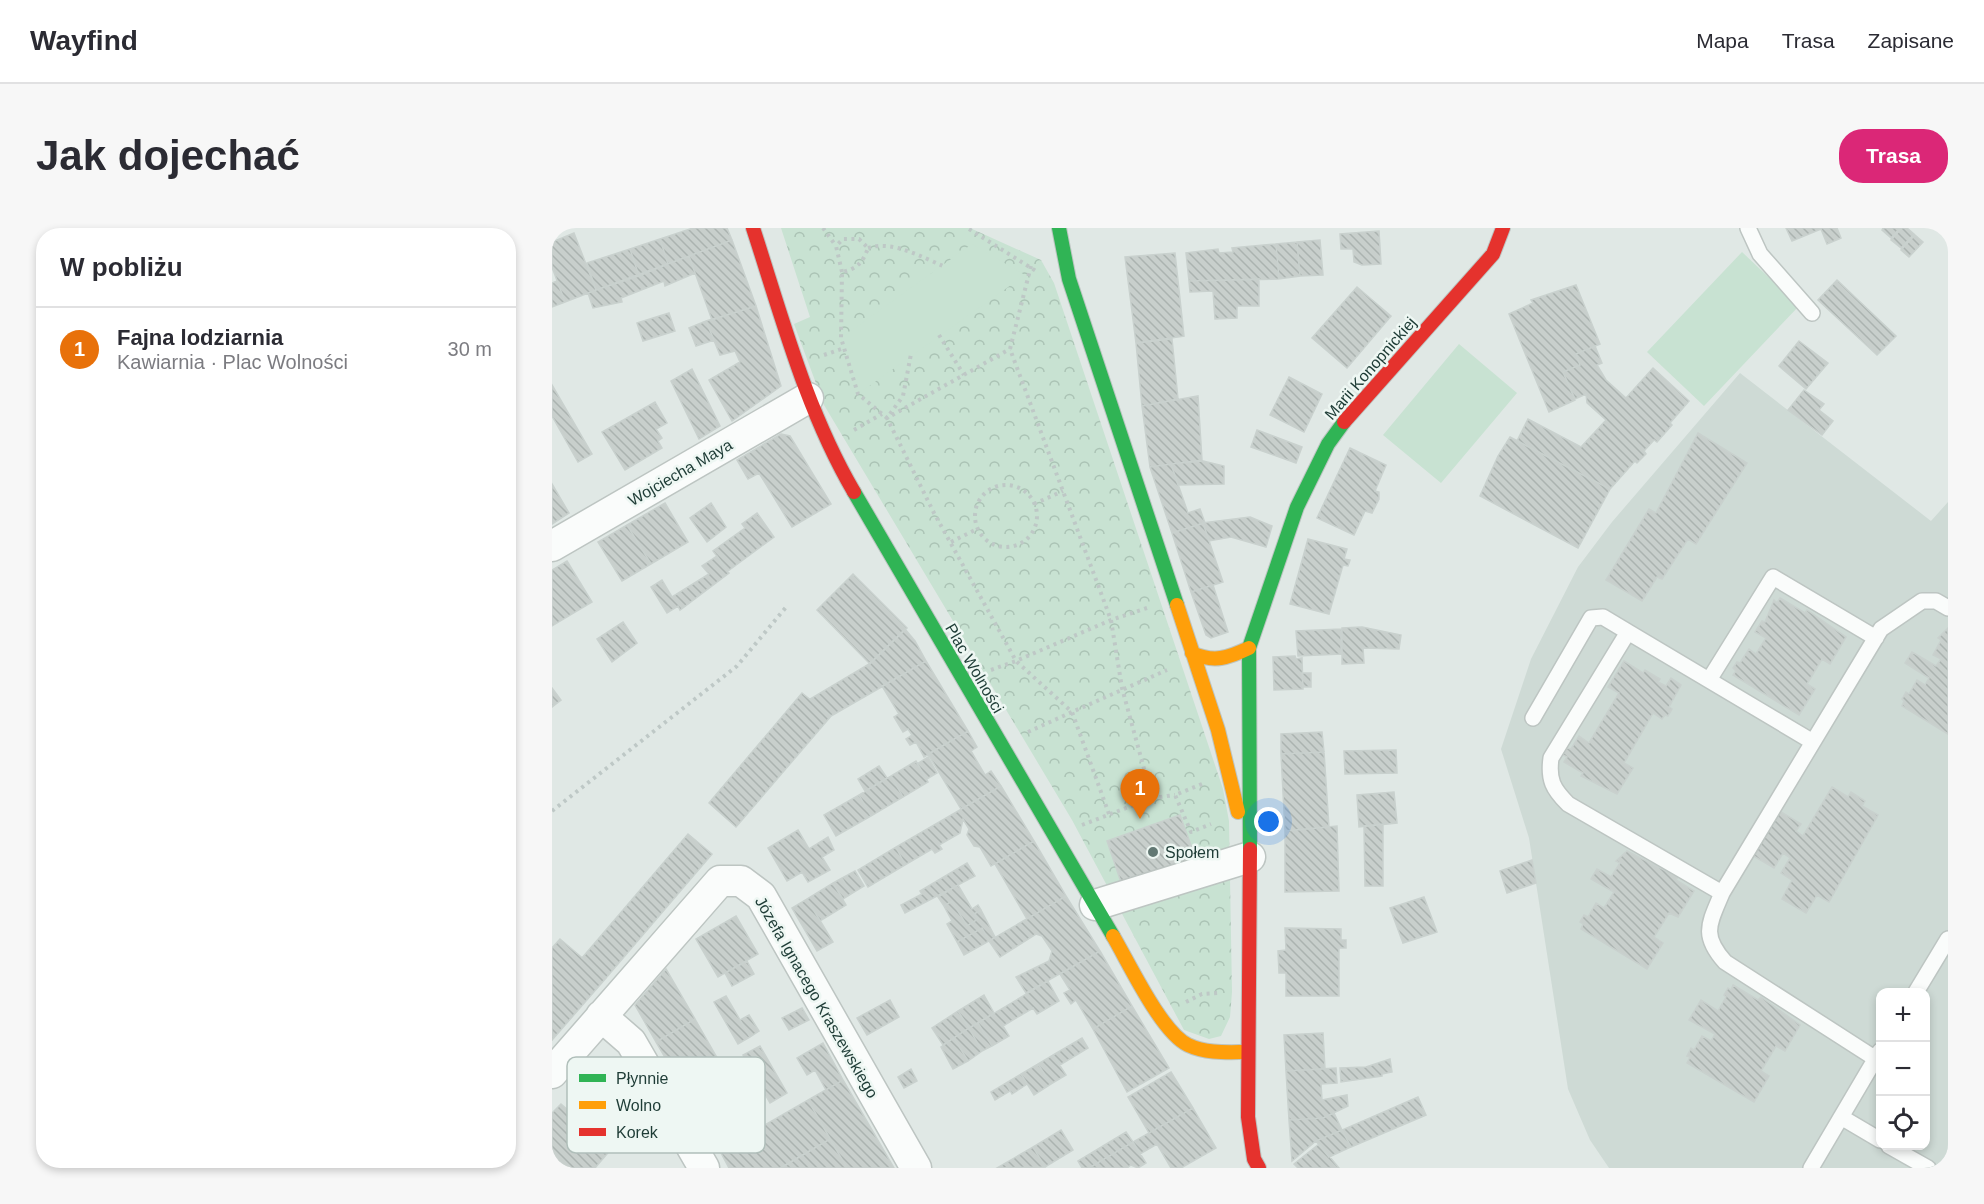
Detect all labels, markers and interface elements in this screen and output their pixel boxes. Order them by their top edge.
text: Wayfind [30,25,138,56]
text: Mapa [1696,29,1749,52]
text: Trasa [1782,29,1835,52]
text: Zapisane [1868,29,1954,52]
button: Trasa [1839,129,1948,183]
text: Jak dojechać [36,132,300,179]
text: W pobliżu [60,252,183,282]
street label: Marii Konopnickiej [1321,314,1419,423]
text: Fajna lodziarnia [117,325,283,350]
text: 1 [74,338,85,360]
text: 30 m [448,338,492,360]
text: Kawiarnia · Plac Wolności [117,351,348,373]
street label: Wojciecha Maya [625,436,735,509]
street label: Plac Wolności [942,621,1007,716]
pin: 1 [1120,770,1160,819]
your location [1254,807,1283,836]
place label: Społem [1165,844,1219,861]
marker: Społem [1146,845,1160,859]
street label: Józefa Ignacego Kraszewskiego [752,894,881,1101]
map controls [1876,988,1930,1150]
button: + [1876,988,1930,1042]
button: − [1876,1042,1930,1096]
legend [567,1057,765,1153]
text: Płynnie [616,1070,669,1087]
button: locate [1876,1096,1930,1150]
text: Wolno [616,1097,661,1114]
text: Korek [616,1124,659,1141]

